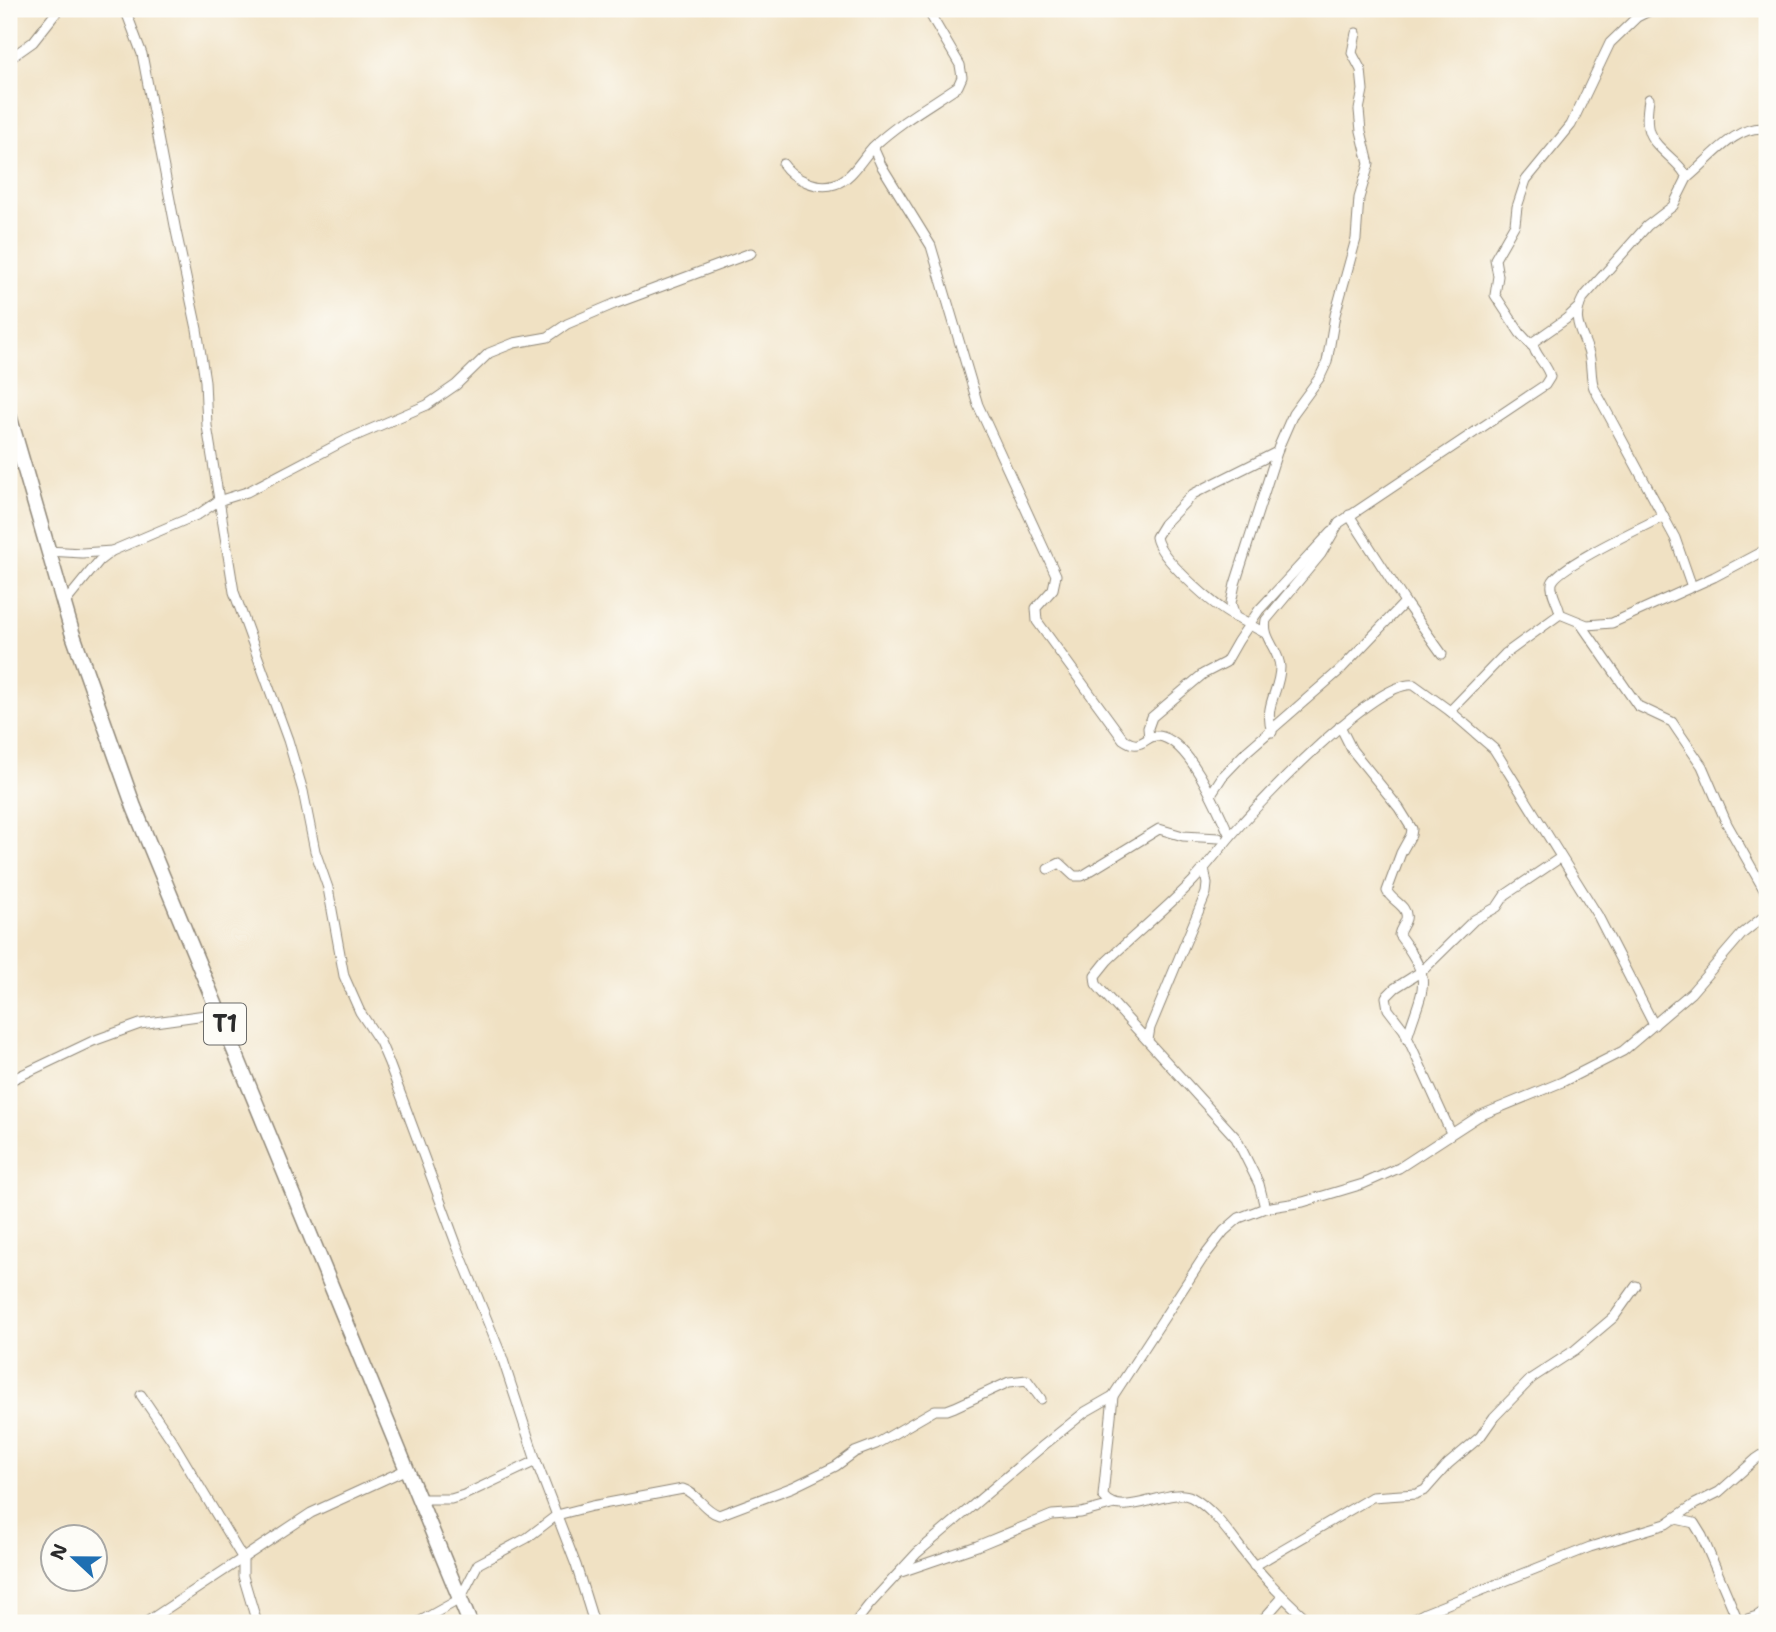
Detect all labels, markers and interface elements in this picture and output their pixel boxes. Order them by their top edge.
road number: T1 [204,1004,246,1044]
north arrow [38,1524,108,1594]
text: N [44,1540,73,1563]

